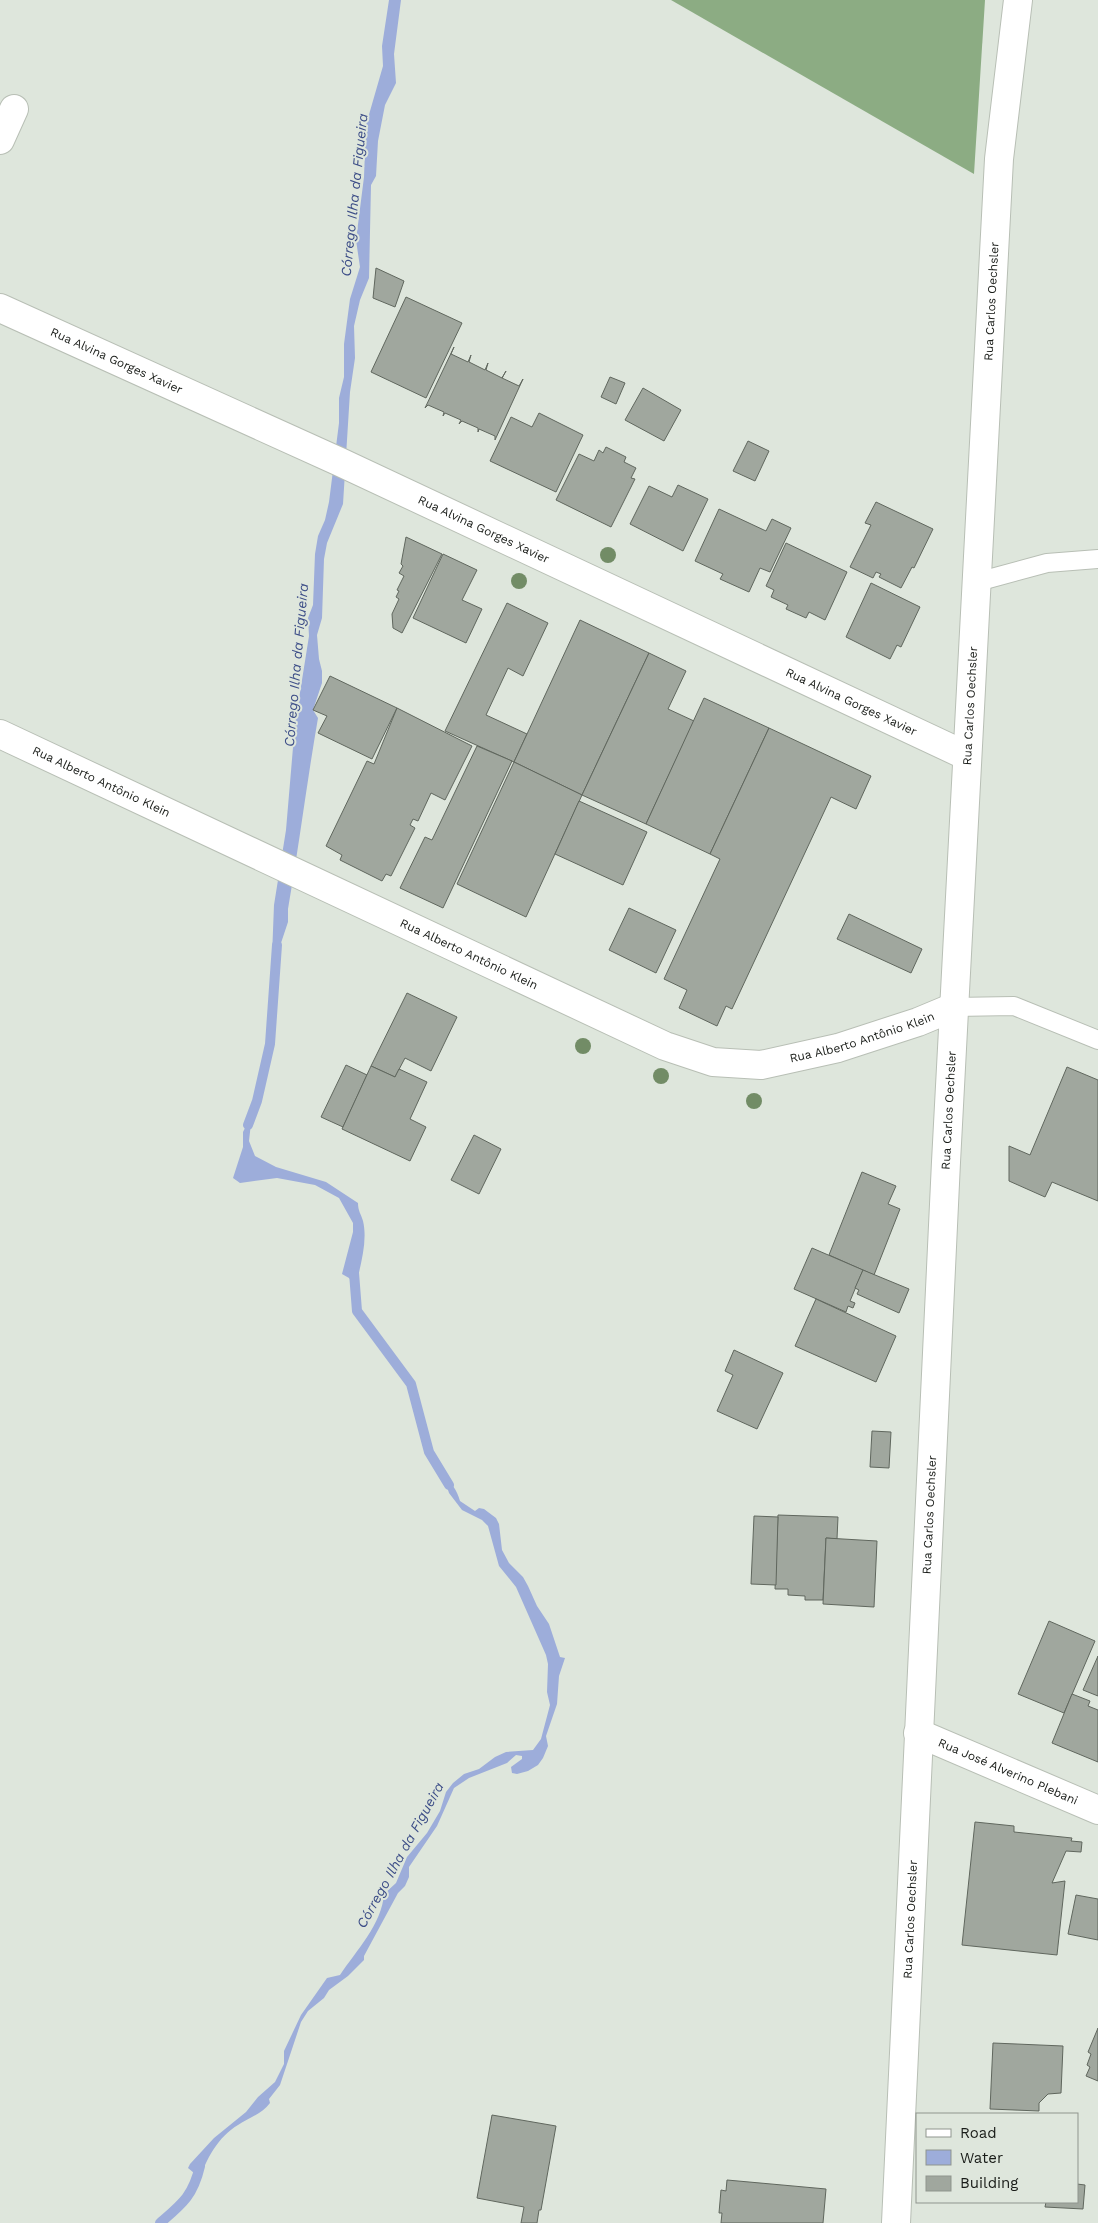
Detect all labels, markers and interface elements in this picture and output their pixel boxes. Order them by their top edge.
water label: Córrego Ilha da Figueira [337,112,371,277]
street label: Rua Carlos Oechsler [981,241,1002,361]
street label: Rua Alvina Gorges Xavier [48,325,185,397]
street label: Rua Alvina Gorges Xavier [416,493,552,566]
water label: Córrego Ilha da Figueira [281,582,311,747]
street label: Rua Carlos Oechsler [960,646,980,766]
street label: Rua Alvina Gorges Xavier [783,665,919,739]
street label: Rua Alberto Antônio Klein [30,743,172,820]
street label: Rua Alberto Antônio Klein [398,916,540,992]
street label: Rua Alberto Antônio Klein [788,1009,936,1065]
street label: Rua Carlos Oechsler [939,1050,959,1170]
street label: Rua Carlos Oechsler [920,1455,939,1575]
street label: Rua José Alverino Plebani [936,1735,1080,1808]
water label: Córrego Ilha da Figueira [353,1779,447,1931]
street label: Rua Carlos Oechsler [901,1859,920,1979]
legend [916,2113,1078,2203]
text: Road [960,2124,997,2142]
text: Water [960,2149,1003,2167]
text: Building [960,2174,1018,2192]

